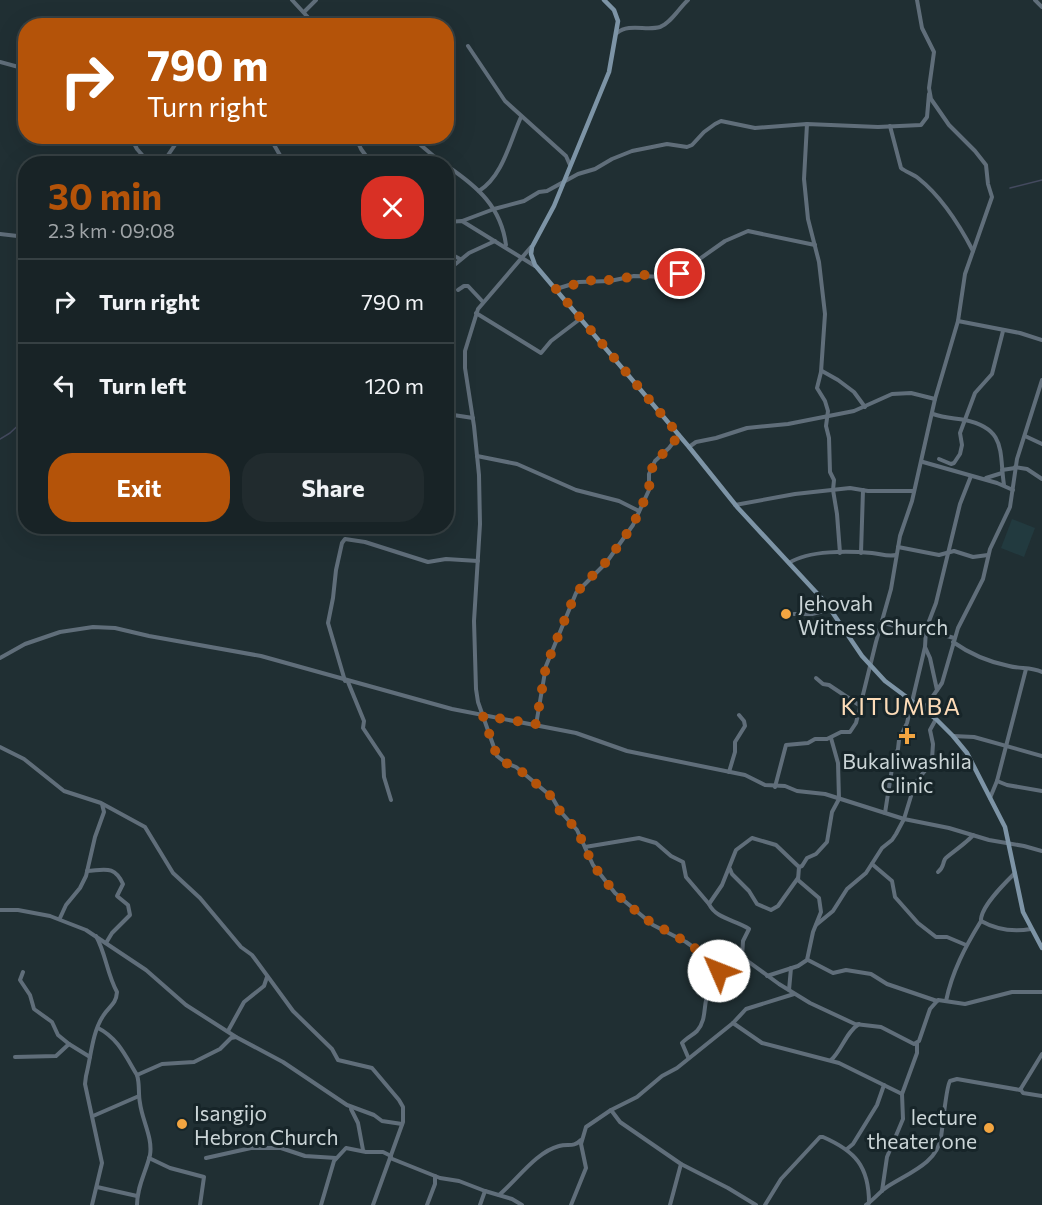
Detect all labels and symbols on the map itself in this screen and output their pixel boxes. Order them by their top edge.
pin [654,248,705,299]
place label: Jehovah Witness Church [798,590,948,639]
marker: Jehovah Witness Church [779,607,793,621]
district label: KITUMBA [841,691,961,720]
marker: Bukaliwashila Clinic [898,727,916,745]
place label: Bukaliwashila Clinic [842,748,972,797]
position arrow [687,939,751,1003]
place label: Isangijo Hebron Church [194,1100,338,1149]
place label: lecture theater one [867,1104,977,1153]
marker: Isangijo Hebron Church [175,1117,189,1131]
marker: lecture theater one [982,1121,996,1135]

